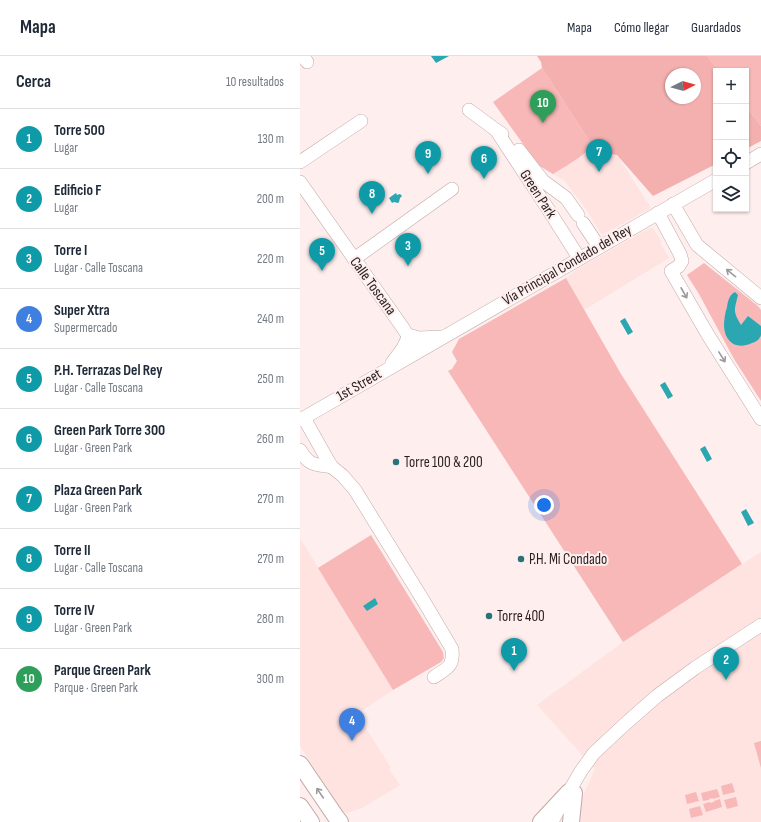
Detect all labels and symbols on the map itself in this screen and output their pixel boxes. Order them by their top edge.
north arrow [665,68,701,104]
pin: 10 [530,90,556,123]
pin: 7 [586,139,612,172]
pin: 9 [415,141,441,174]
pin: 6 [471,146,497,179]
street label: Green Park [515,166,561,222]
pin: 8 [359,181,385,214]
street label: Vía Principal Condado del Rey [499,220,635,310]
pin: 3 [395,233,421,266]
pin: 5 [309,238,335,271]
street label: Calle Toscana [346,253,401,319]
one-way arrow [725,269,736,278]
one-way arrow [681,287,688,299]
one-way arrow [718,351,726,362]
street label: 1st Street [333,364,385,406]
place label: Torre 100 & 200 [404,453,483,472]
marker: Torre 100 & 200 [391,457,401,467]
your location [534,495,554,515]
place label: P.H. Mi Condado [529,550,607,569]
marker: P.H. Mi Condado [516,554,526,564]
place label: Torre 400 [497,607,545,626]
marker: Torre 400 [484,611,494,621]
pin: 1 [501,638,527,671]
pin: 2 [713,647,739,680]
pin: 4 [339,708,365,741]
one-way arrow [315,787,323,799]

